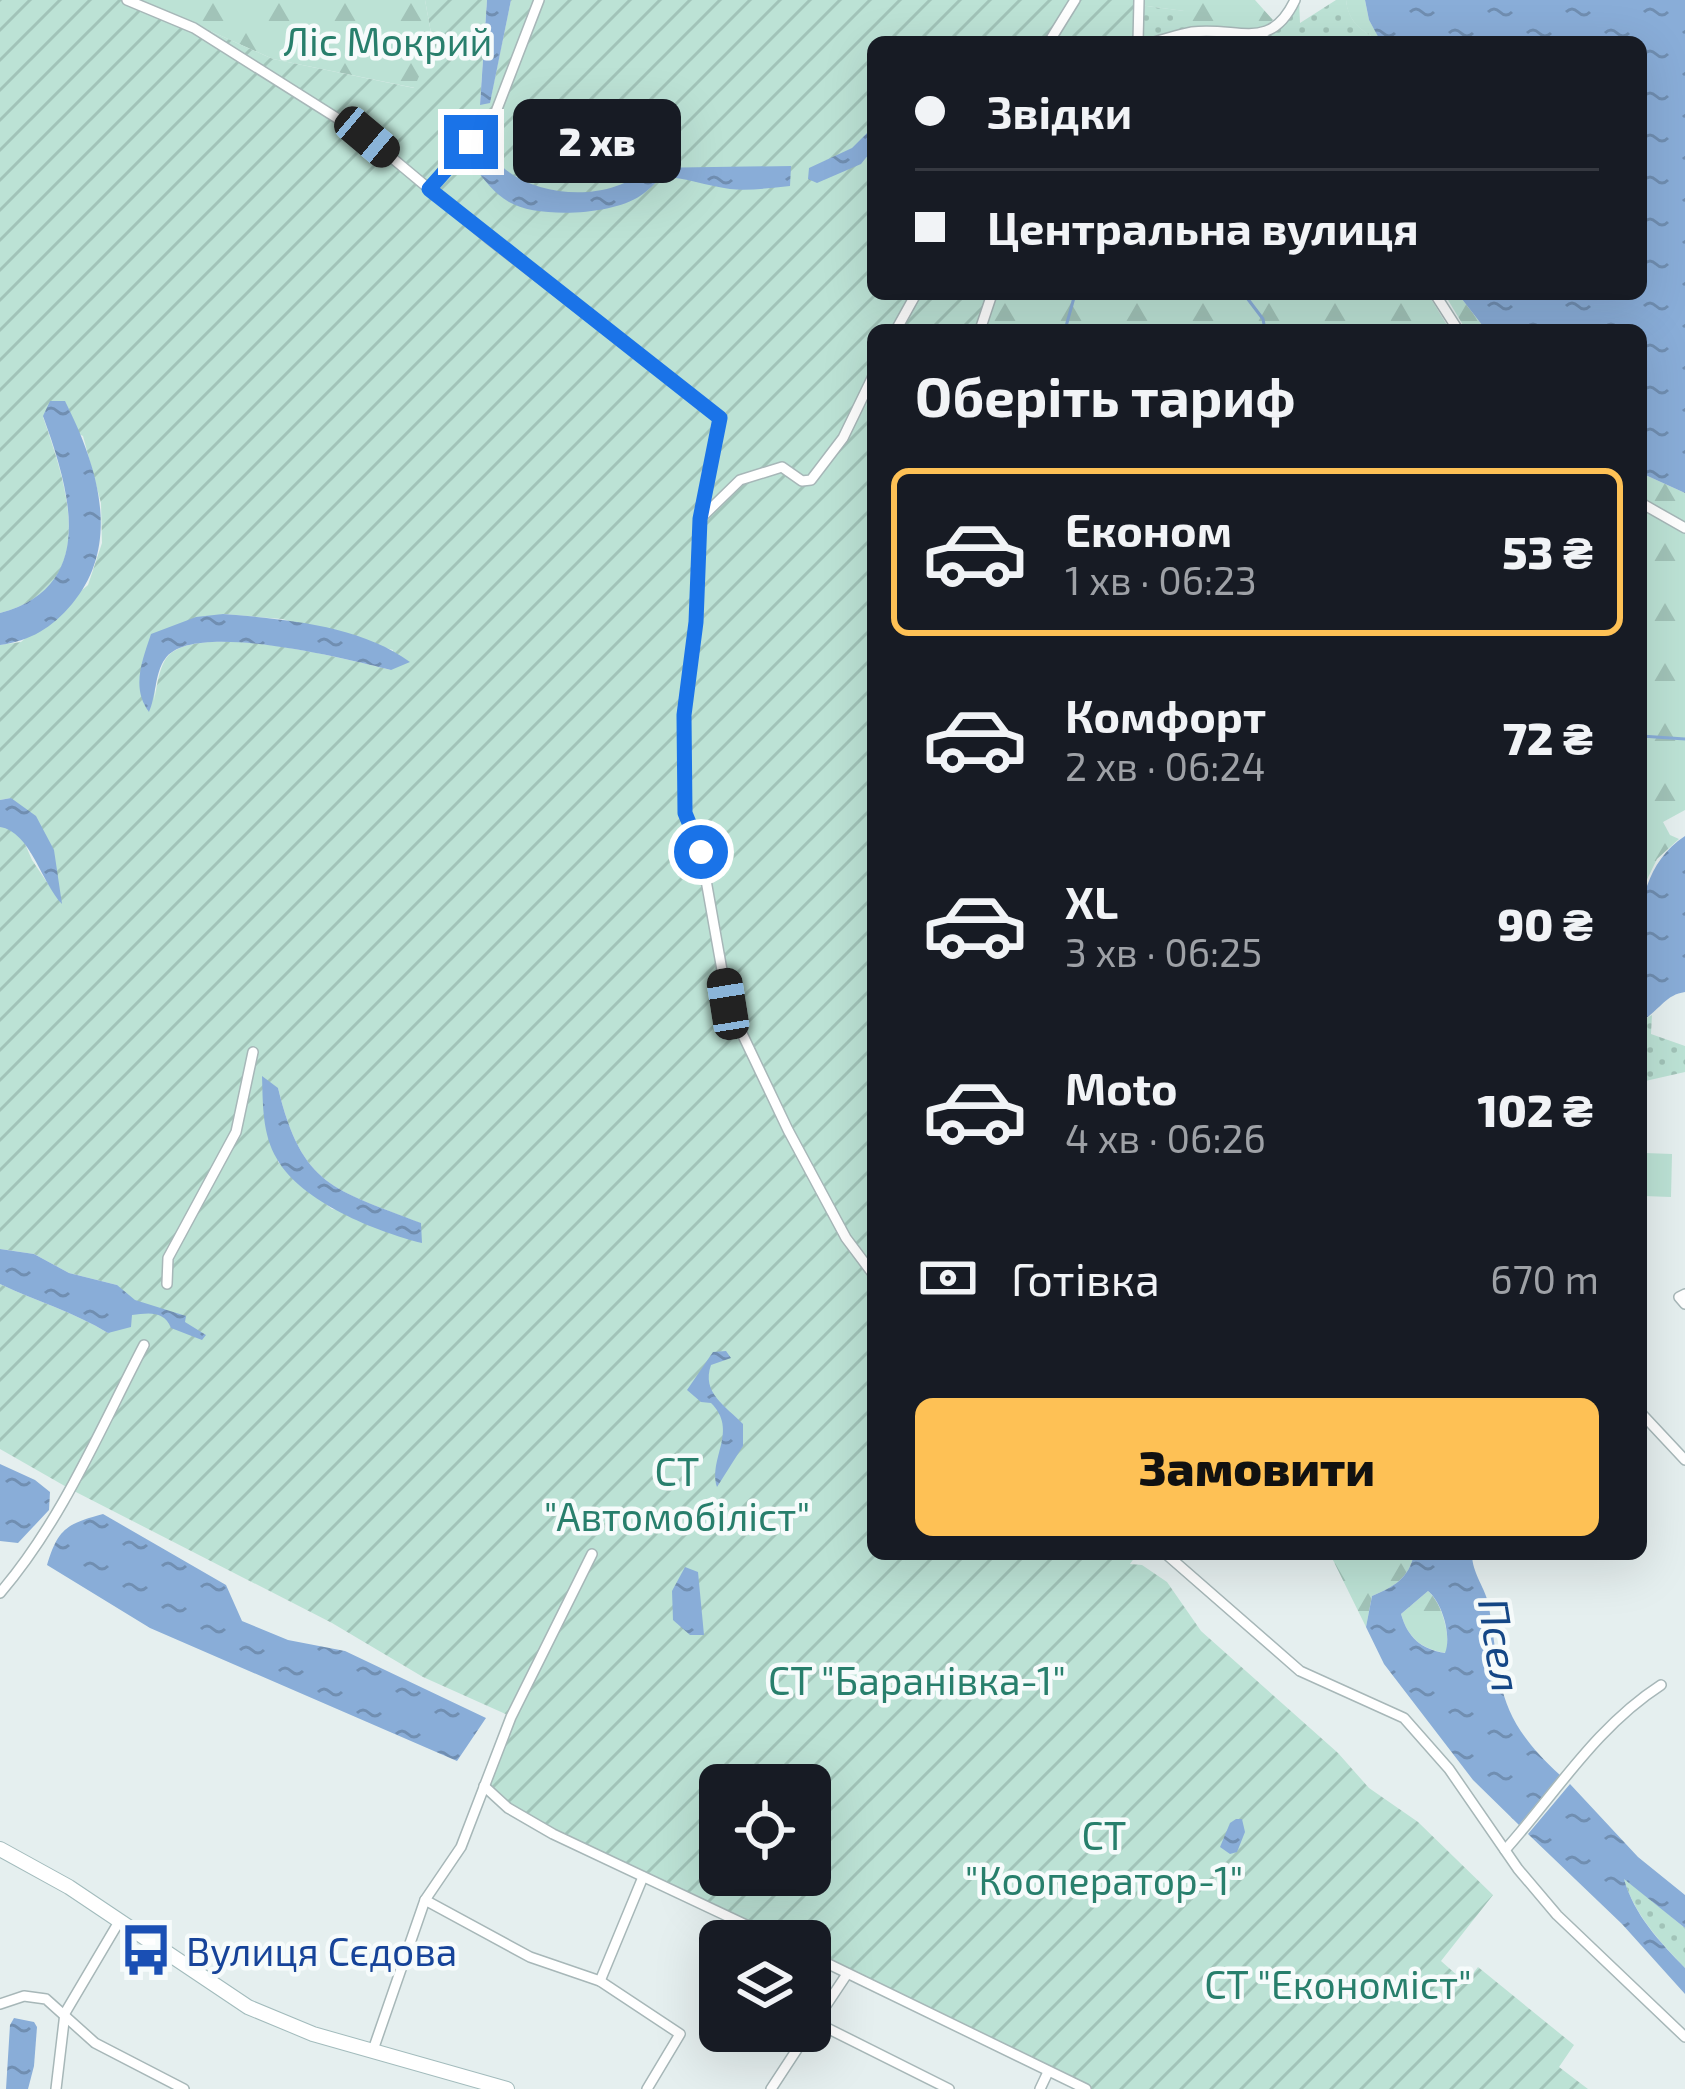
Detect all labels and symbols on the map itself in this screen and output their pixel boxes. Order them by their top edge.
park label: Ліс Мокрий [284,17,492,64]
car [328,100,406,174]
callout: 2 хв [513,100,681,184]
route end [444,115,498,169]
route start [674,825,728,879]
car [705,966,751,1042]
park label: СТ "Автомобіліст" [544,1447,810,1539]
water label: Псел [1470,1594,1534,1696]
park label: СТ "Баранівка-1" [768,1656,1066,1703]
park label: СТ "Кооператор-1" [965,1811,1243,1903]
bus stop icon: Вулиця Сєдова [117,1921,175,1979]
place label: Вулиця Сєдова [186,1927,457,1975]
park label: СТ "Економіст" [1204,1960,1472,2007]

